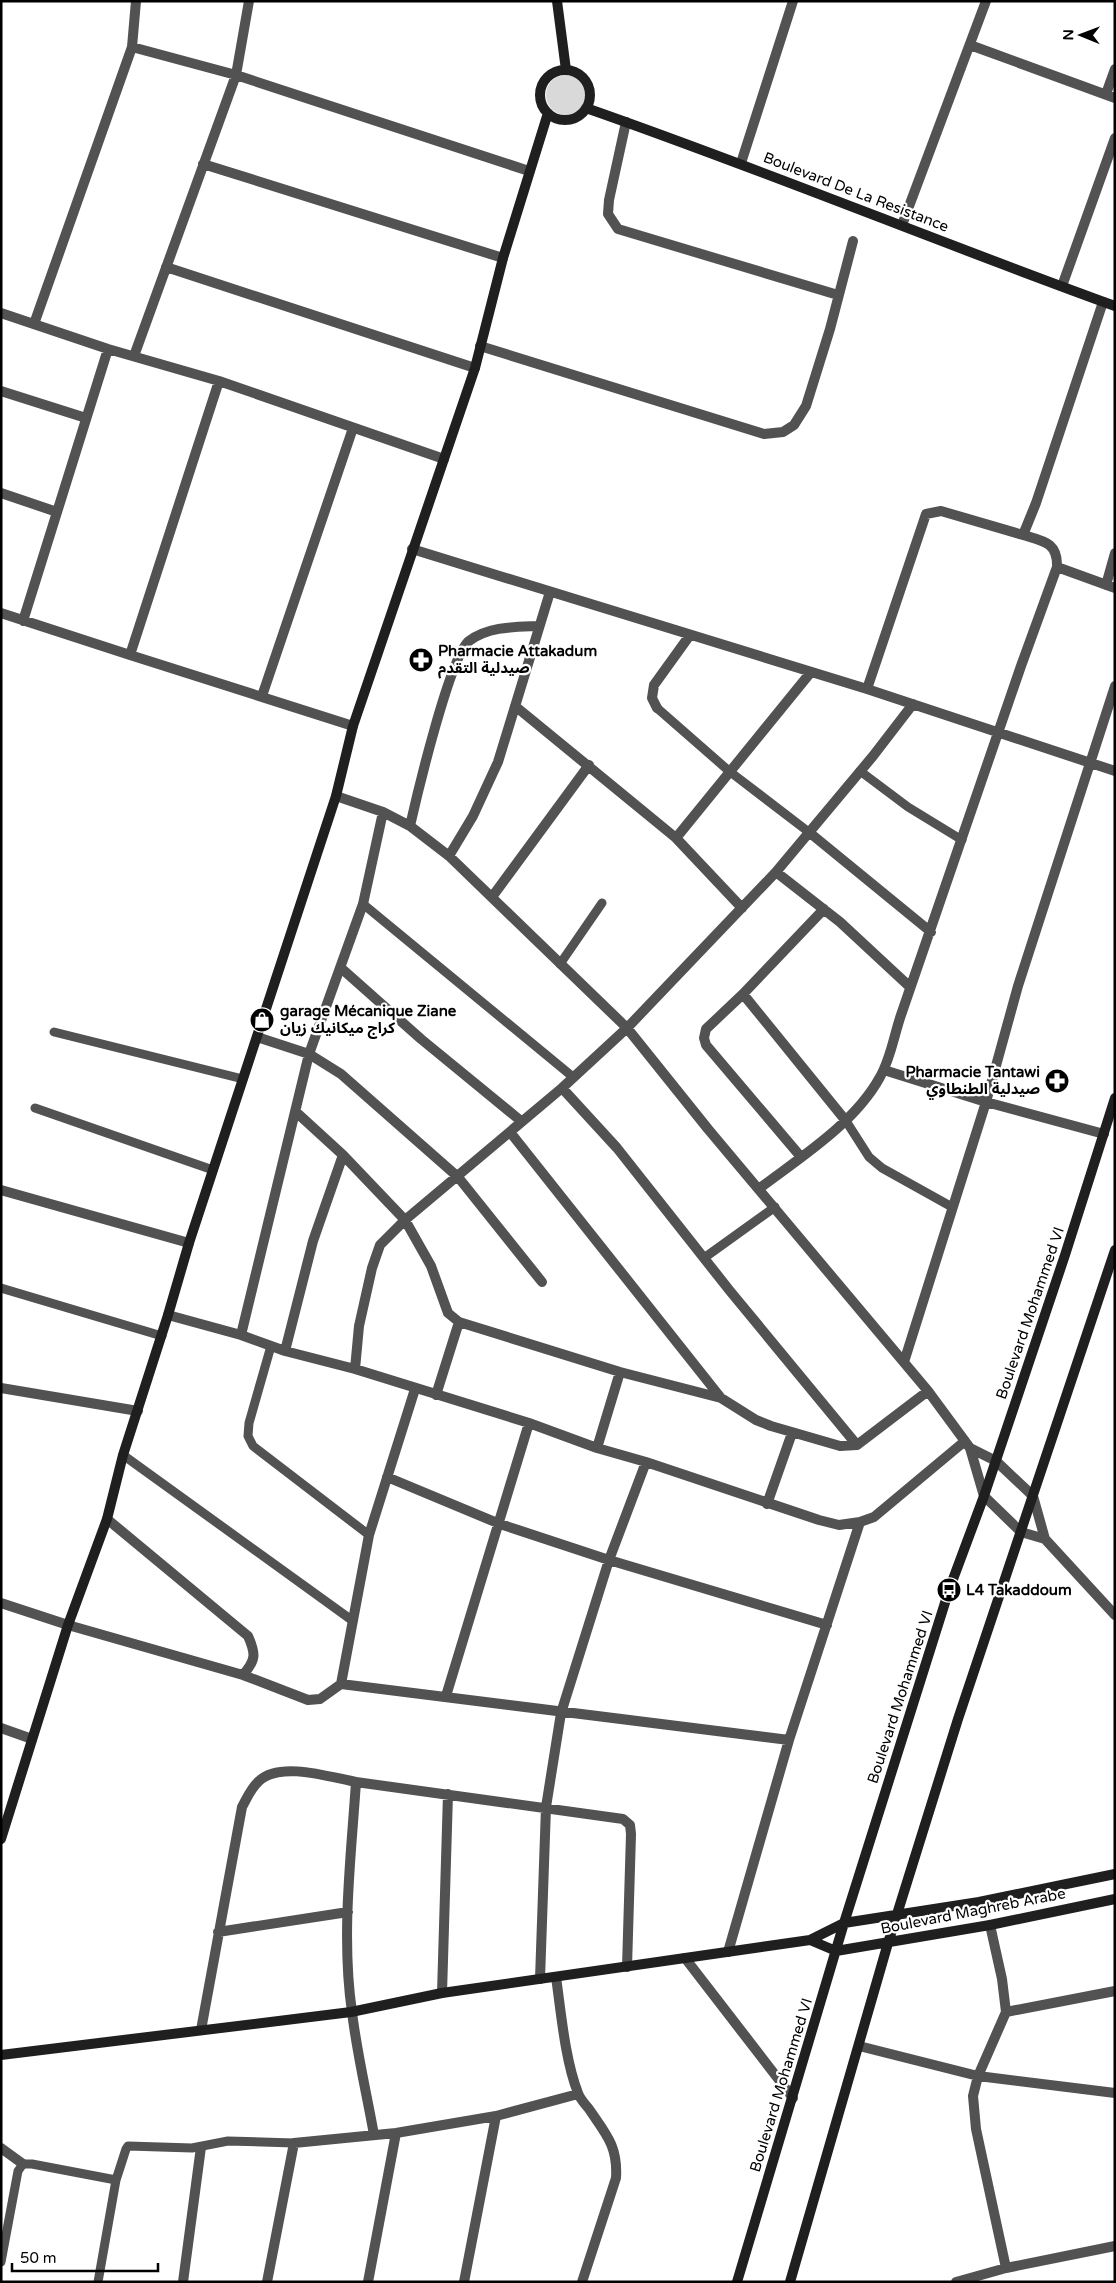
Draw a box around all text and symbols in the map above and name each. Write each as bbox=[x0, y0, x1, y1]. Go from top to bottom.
north arrow bbox=[1056, 10, 1106, 60]
text: N bbox=[1060, 29, 1077, 41]
street label: Boulevard De La Resistance bbox=[761, 148, 951, 236]
place label: Pharmacie Attakadum صيدلية التقدم bbox=[438, 642, 597, 679]
pharmacy icon: Pharmacie Attakadum صيدلية التقدم bbox=[408, 647, 434, 673]
place label: garage Mécanique Ziane كراج ميكانيك زيان bbox=[280, 1002, 457, 1039]
shop icon: garage Mécanique Ziane كراج ميكانيك زيان bbox=[249, 1007, 275, 1033]
place label: Pharmacie Tantawi صيدلية الطنطاوي bbox=[905, 1063, 1040, 1100]
pharmacy icon: Pharmacie Tantawi صيدلية الطنطاوي bbox=[1044, 1068, 1070, 1094]
street label: Boulevard Mohammed VI bbox=[992, 1225, 1068, 1401]
bus stop icon: L4 Takaddoum bbox=[936, 1577, 962, 1603]
place label: L4 Takaddoum bbox=[966, 1581, 1072, 1599]
street label: Boulevard Mohammed VI bbox=[863, 1608, 937, 1786]
street label: Boulevard Maghreb Arabe bbox=[879, 1884, 1067, 1938]
street label: Boulevard Mohammed VI bbox=[746, 1996, 816, 2174]
scale bar bbox=[12, 2240, 159, 2272]
text: 50 m bbox=[20, 2249, 57, 2267]

